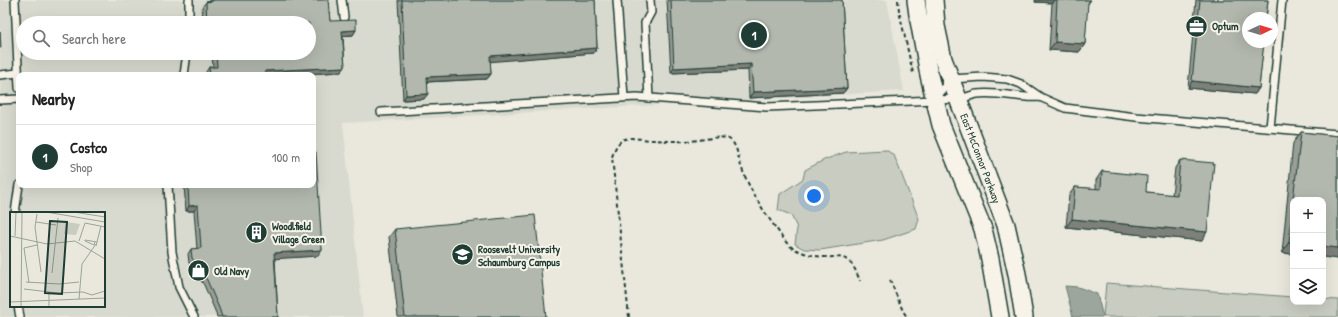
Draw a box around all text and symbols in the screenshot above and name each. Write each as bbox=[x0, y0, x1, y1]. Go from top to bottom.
north arrow bbox=[1242, 12, 1278, 48]
office icon: Optum bbox=[1183, 13, 1209, 39]
search box bbox=[16, 16, 316, 60]
place label: Optum bbox=[1212, 19, 1239, 34]
pin: 1 bbox=[741, 20, 767, 50]
icon: search bbox=[30, 27, 52, 49]
text: Search here bbox=[62, 28, 126, 49]
text: Nearby bbox=[32, 87, 75, 110]
street label: East McConnor Parkway bbox=[957, 112, 1004, 205]
text: Costco bbox=[70, 137, 107, 158]
text: 1 bbox=[43, 148, 47, 166]
text: 100 m bbox=[272, 148, 300, 166]
text: Shop bbox=[70, 158, 92, 176]
your location bbox=[804, 186, 824, 206]
map controls bbox=[1290, 197, 1326, 305]
button: + bbox=[1290, 197, 1326, 233]
inset map bbox=[10, 212, 105, 307]
building icon: Woodlfield Village Green bbox=[243, 219, 269, 245]
place label: Woodlfield Village Green bbox=[272, 219, 325, 247]
button: − bbox=[1290, 233, 1326, 269]
school or university icon: Roosevelt University Schaumburg Campus bbox=[449, 242, 475, 268]
place label: Roosevelt University Schaumburg Campus bbox=[478, 242, 561, 270]
shop icon: Old Navy bbox=[185, 258, 211, 284]
place label: Old Navy bbox=[214, 264, 249, 279]
button: layers bbox=[1290, 269, 1326, 305]

